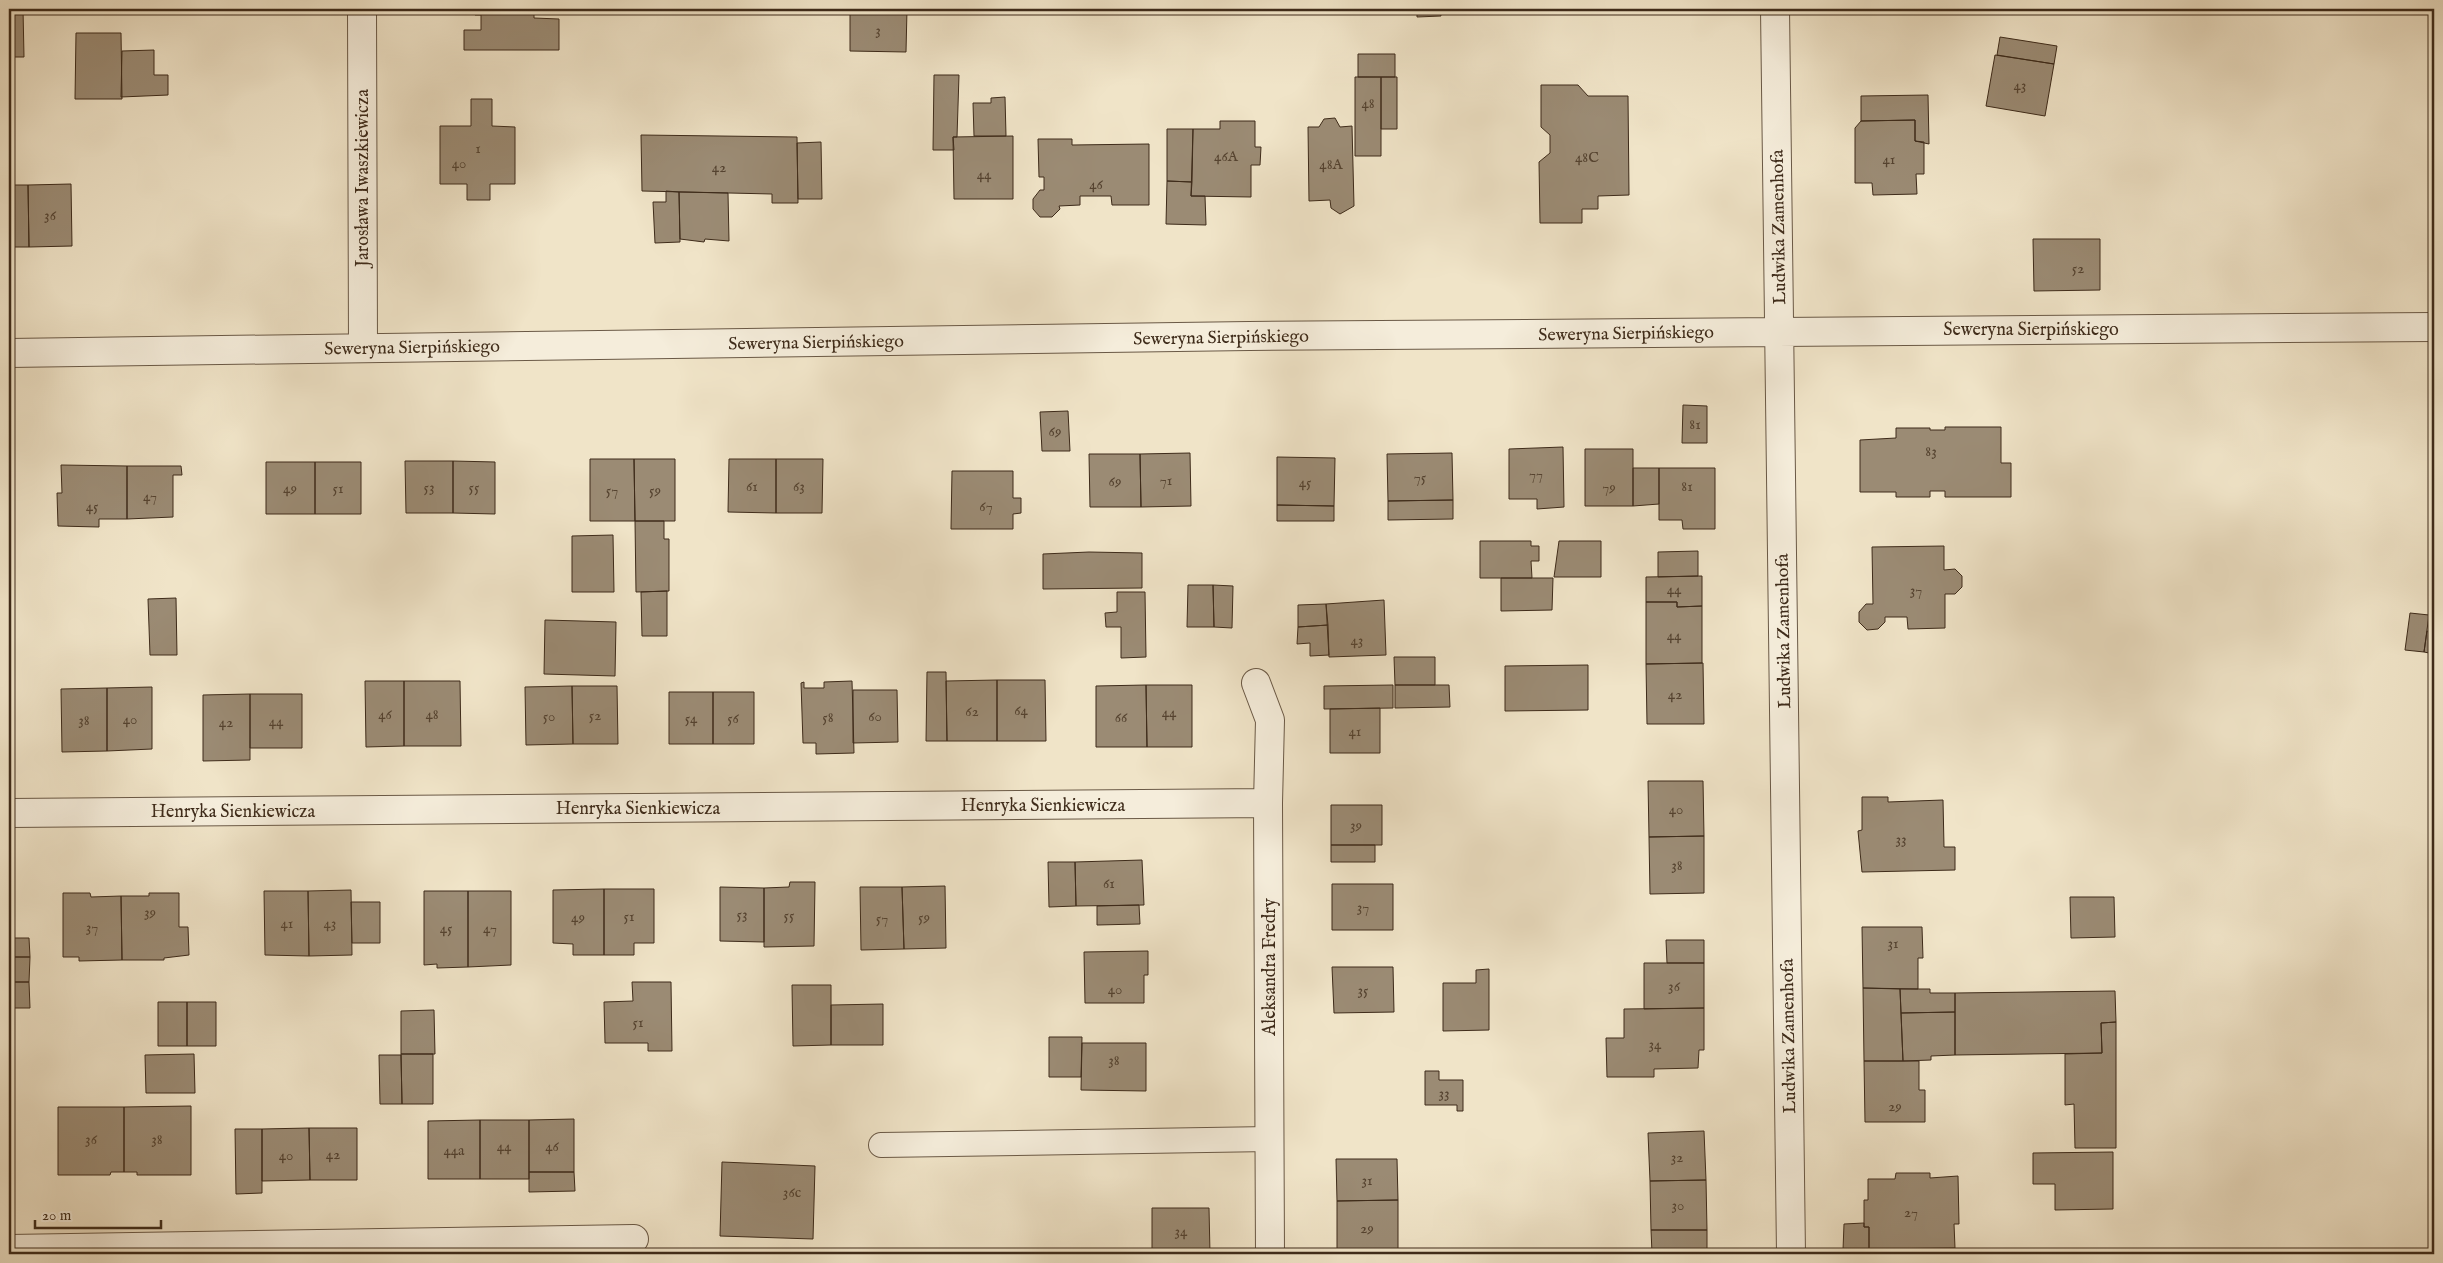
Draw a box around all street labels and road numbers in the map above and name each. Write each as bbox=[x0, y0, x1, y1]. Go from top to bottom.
street label: Jarosława Iwaszkiewicza bbox=[352, 89, 375, 269]
street label: Ludwika Zamenhofa bbox=[1767, 149, 1792, 305]
street label: Seweryna Sierpińskiego bbox=[1943, 319, 2119, 342]
street label: Seweryna Sierpińskiego bbox=[1538, 321, 1714, 348]
street label: Seweryna Sierpińskiego bbox=[1133, 325, 1309, 352]
street label: Seweryna Sierpińskiego bbox=[728, 330, 904, 357]
street label: Seweryna Sierpińskiego bbox=[324, 335, 500, 362]
street label: Ludwika Zamenhofa bbox=[1772, 553, 1797, 709]
street label: Henryka Sienkiewicza bbox=[961, 795, 1125, 818]
street label: Henryka Sienkiewicza bbox=[556, 798, 720, 821]
street label: Henryka Sienkiewicza bbox=[151, 801, 315, 824]
street label: Aleksandra Fredry bbox=[1259, 898, 1282, 1037]
street label: Ludwika Zamenhofa bbox=[1777, 958, 1802, 1114]

